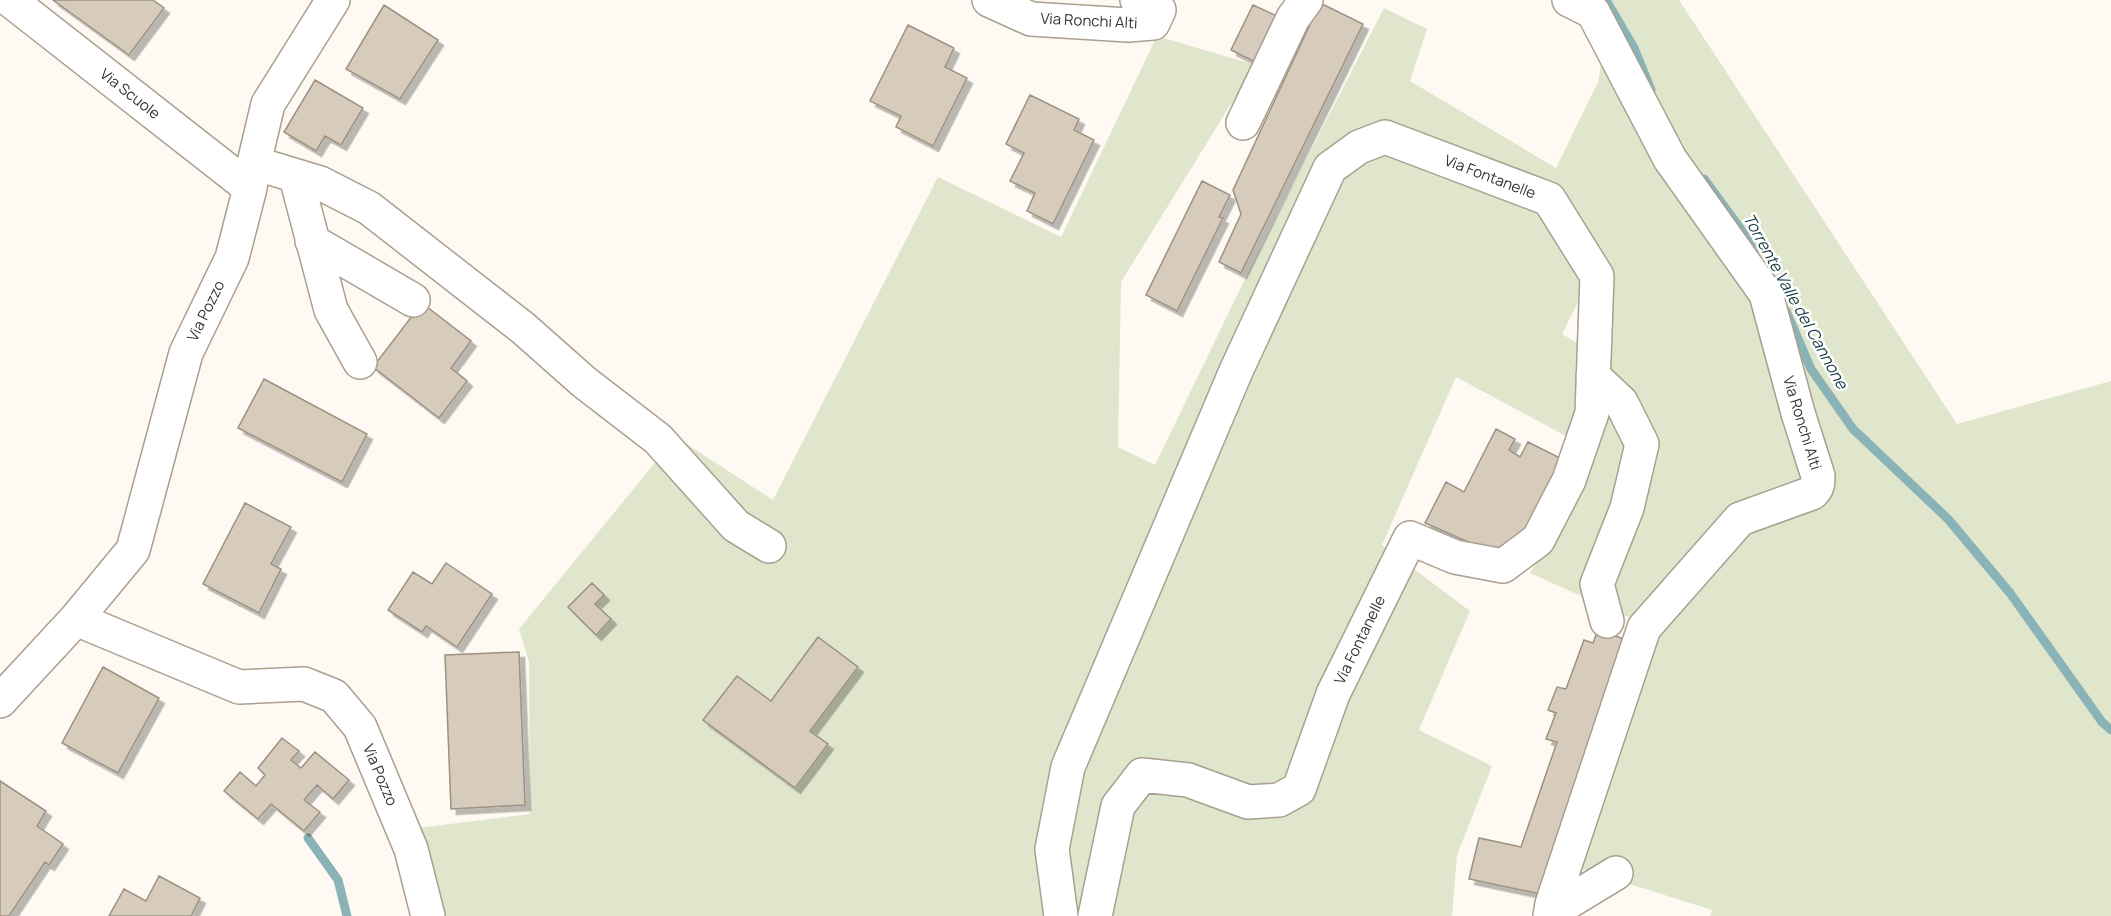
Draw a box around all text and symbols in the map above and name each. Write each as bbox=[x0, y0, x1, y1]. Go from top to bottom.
street label: Via Ronchi Alti bbox=[1040, 7, 1138, 34]
street label: Via Scuole bbox=[96, 63, 165, 124]
street label: Via Fontanelle bbox=[1441, 149, 1539, 204]
water label: Torrente Valle del Cannone bbox=[1738, 209, 1854, 394]
street label: Via Pozzo bbox=[182, 277, 229, 345]
street label: Via Ronchi Alti bbox=[1778, 373, 1827, 472]
street label: Via Fontanelle bbox=[1329, 592, 1390, 688]
street label: Via Pozzo bbox=[358, 741, 403, 809]

